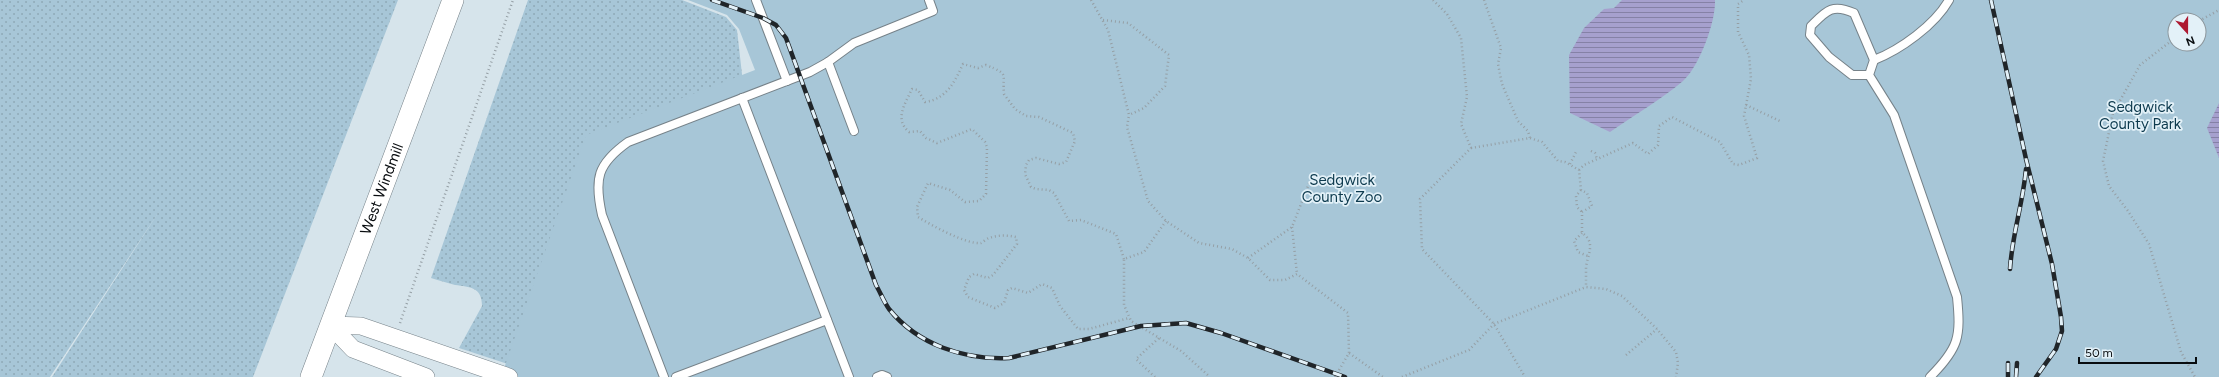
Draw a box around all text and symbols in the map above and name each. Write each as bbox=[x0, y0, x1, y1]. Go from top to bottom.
north arrow bbox=[2167, 12, 2207, 52]
text: N bbox=[2184, 33, 2197, 48]
park label: Sedgwick County Park bbox=[2099, 98, 2182, 133]
street label: West Windmill bbox=[356, 141, 407, 237]
park label: Sedgwick County Zoo bbox=[1302, 171, 1383, 206]
scale bar bbox=[2079, 339, 2196, 365]
text: 50 m bbox=[2085, 346, 2113, 360]

